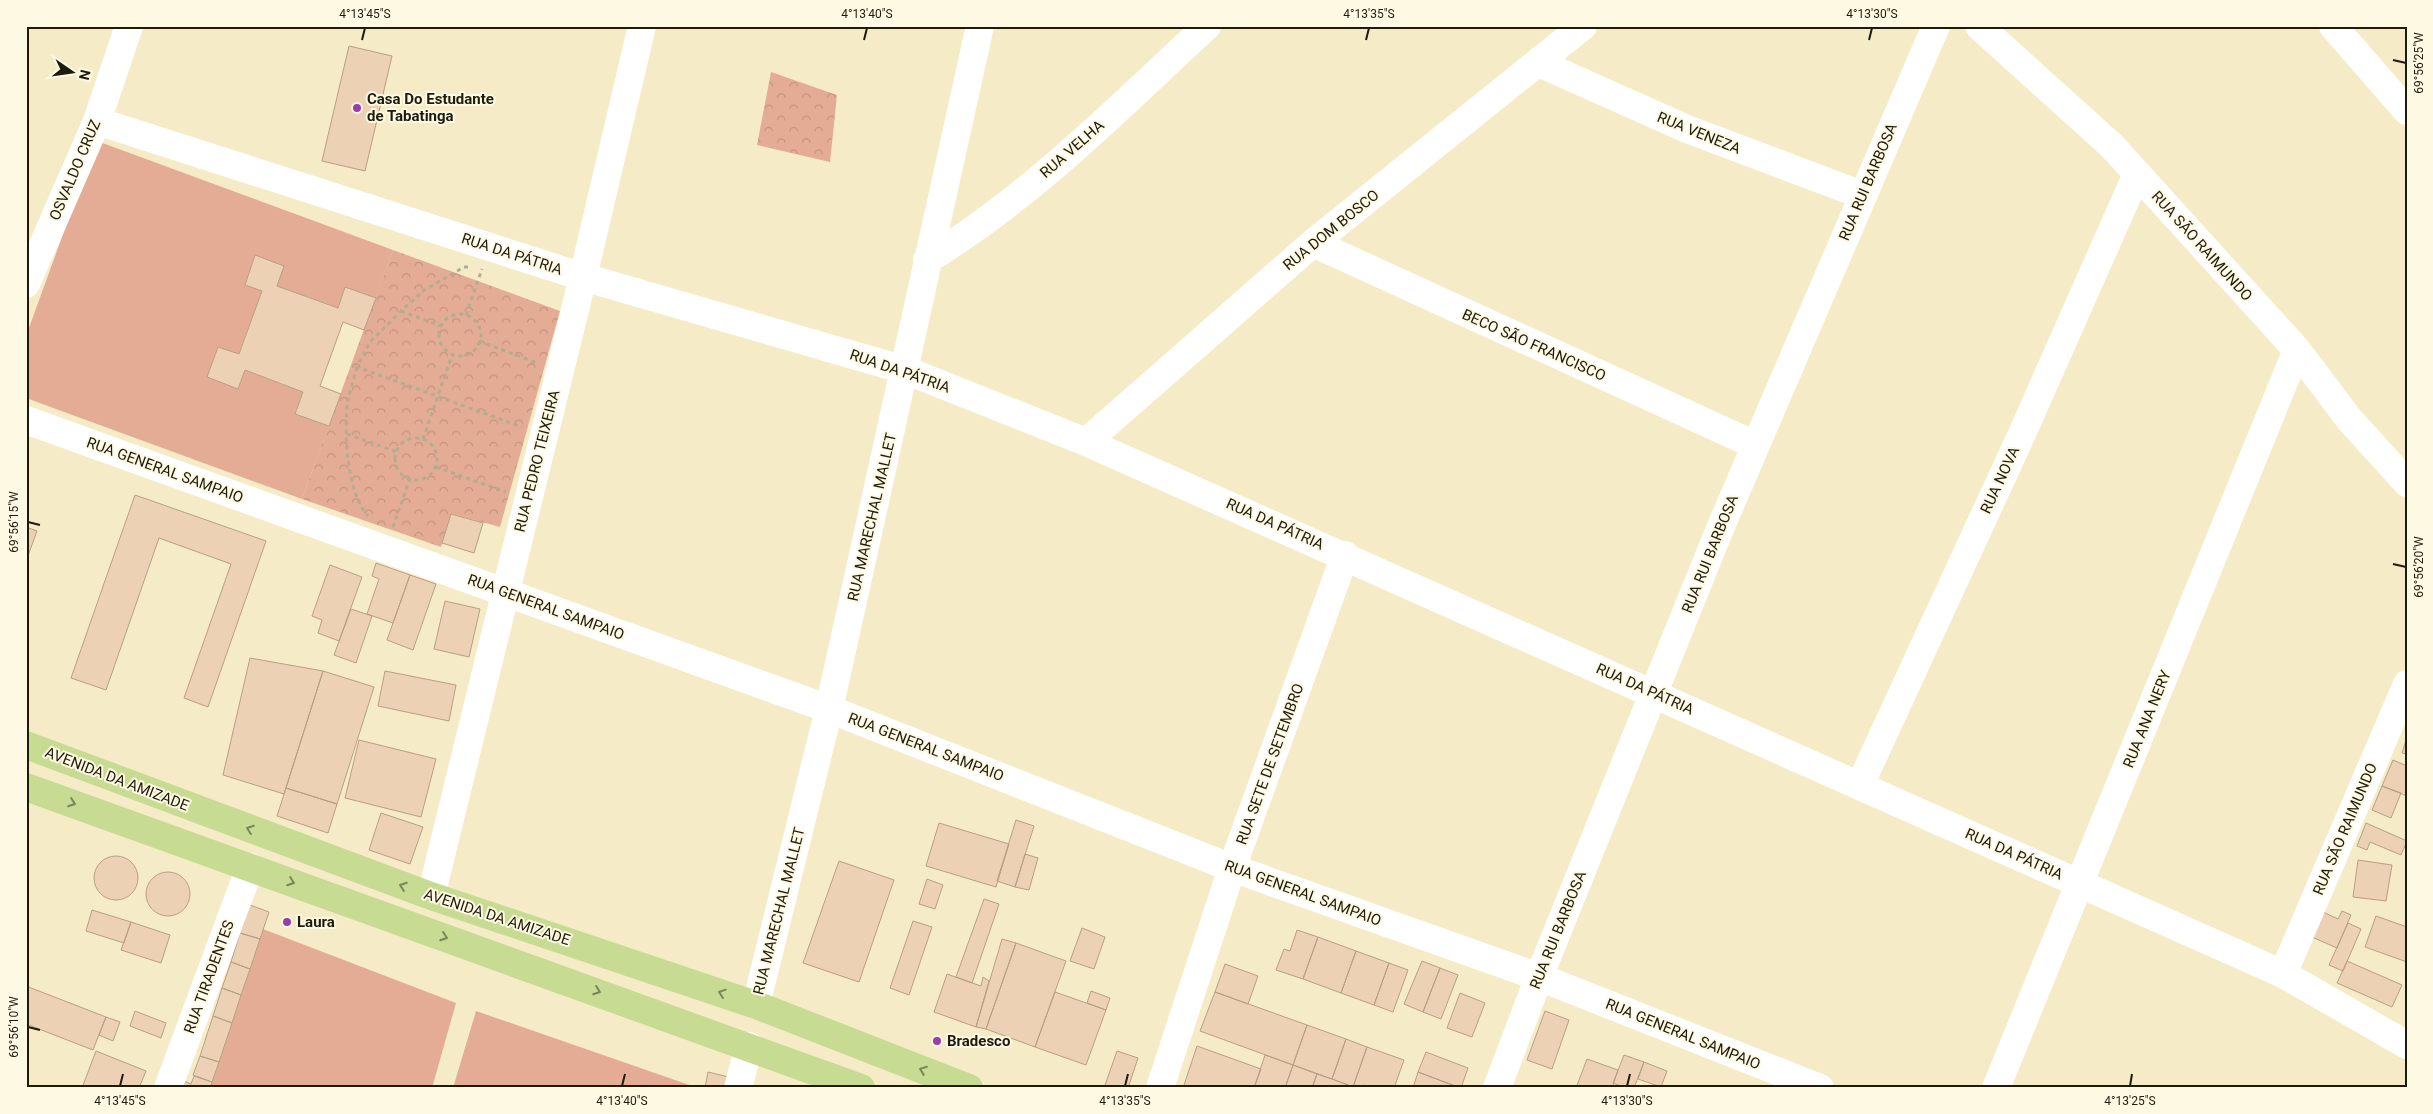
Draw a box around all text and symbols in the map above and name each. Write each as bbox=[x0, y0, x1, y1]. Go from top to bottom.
text: 4°13'45"S bbox=[339, 7, 391, 21]
text: 4°13'40"S bbox=[841, 7, 893, 21]
text: 4°13'35"S bbox=[1343, 7, 1395, 21]
text: 4°13'30"S bbox=[1846, 7, 1898, 21]
text: 69°56'25"W bbox=[2412, 32, 2426, 94]
north arrow bbox=[48, 48, 98, 98]
text: N bbox=[76, 68, 94, 82]
place label: Casa Do Estudante de Tabatinga bbox=[367, 90, 494, 125]
marker: Casa Do Estudante de Tabatinga bbox=[351, 102, 363, 114]
street label: RUA VENEZA bbox=[1655, 108, 1744, 158]
street label: RUA VELHA bbox=[1036, 116, 1108, 182]
street label: OSVALDO CRUZ bbox=[46, 117, 104, 223]
street label: RUA RUI BARBOSA bbox=[1835, 120, 1901, 243]
street label: RUA DOM BOSCO bbox=[1280, 186, 1382, 274]
street label: RUA SÃO RAIMUNDO bbox=[2148, 187, 2256, 305]
street label: RUA DA PÁTRIA bbox=[459, 229, 565, 279]
street label: BECO SÃO FRANCISCO bbox=[1459, 305, 1609, 385]
street label: RUA DA PÁTRIA bbox=[847, 345, 953, 397]
street label: RUA PEDRO TEIXEIRA bbox=[511, 388, 563, 534]
street label: RUA MARECHAL MALLET bbox=[844, 431, 900, 603]
street label: RUA GENERAL SAMPAIO bbox=[84, 433, 246, 507]
street label: RUA NOVA bbox=[1977, 443, 2023, 516]
text: 69°56'15"W bbox=[7, 491, 21, 553]
street label: RUA RUI BARBOSA bbox=[1678, 492, 1742, 616]
street label: RUA DA PÁTRIA bbox=[1223, 494, 1327, 554]
text: 69°56'20"W bbox=[2412, 536, 2426, 598]
street label: RUA GENERAL SAMPAIO bbox=[465, 570, 627, 644]
street label: RUA DA PÁTRIA bbox=[1593, 659, 1697, 719]
street label: RUA ANA NERY bbox=[2119, 668, 2175, 770]
street label: RUA SETE DE SETEMBRO bbox=[1232, 681, 1308, 847]
street label: RUA GENERAL SAMPAIO bbox=[845, 709, 1007, 785]
street label: AVENIDA DA AMIZADE bbox=[43, 743, 192, 815]
street label: RUA SÃO RAIMUNDO bbox=[2309, 760, 2381, 898]
one-way arrow bbox=[67, 797, 76, 807]
street label: RUA DA PÁTRIA bbox=[1962, 824, 2066, 884]
one-way arrow bbox=[247, 825, 255, 835]
street label: RUA MARECHAL MALLET bbox=[749, 825, 809, 997]
street label: RUA GENERAL SAMPAIO bbox=[1222, 856, 1384, 930]
street label: RUA RUI BARBOSA bbox=[1526, 868, 1590, 992]
one-way arrow bbox=[286, 876, 295, 886]
one-way arrow bbox=[399, 881, 408, 892]
street label: AVENIDA DA AMIZADE bbox=[422, 885, 573, 949]
place label: Laura bbox=[297, 913, 335, 931]
marker: Laura bbox=[281, 916, 293, 928]
street label: RUA TIRADENTES bbox=[180, 918, 238, 1036]
one-way arrow bbox=[439, 931, 448, 941]
one-way arrow bbox=[592, 985, 601, 995]
one-way arrow bbox=[719, 989, 727, 999]
street label: RUA GENERAL SAMPAIO bbox=[1603, 995, 1763, 1073]
text: 69°56'10"W bbox=[7, 996, 21, 1058]
place label: Bradesco bbox=[947, 1032, 1010, 1050]
marker: Bradesco bbox=[931, 1035, 943, 1047]
one-way arrow bbox=[920, 1066, 928, 1076]
text: 4°13'45"S bbox=[94, 1094, 146, 1108]
text: 4°13'40"S bbox=[596, 1094, 648, 1108]
text: 4°13'35"S bbox=[1099, 1094, 1151, 1108]
text: 4°13'30"S bbox=[1601, 1094, 1653, 1108]
text: 4°13'25"S bbox=[2104, 1094, 2156, 1108]

